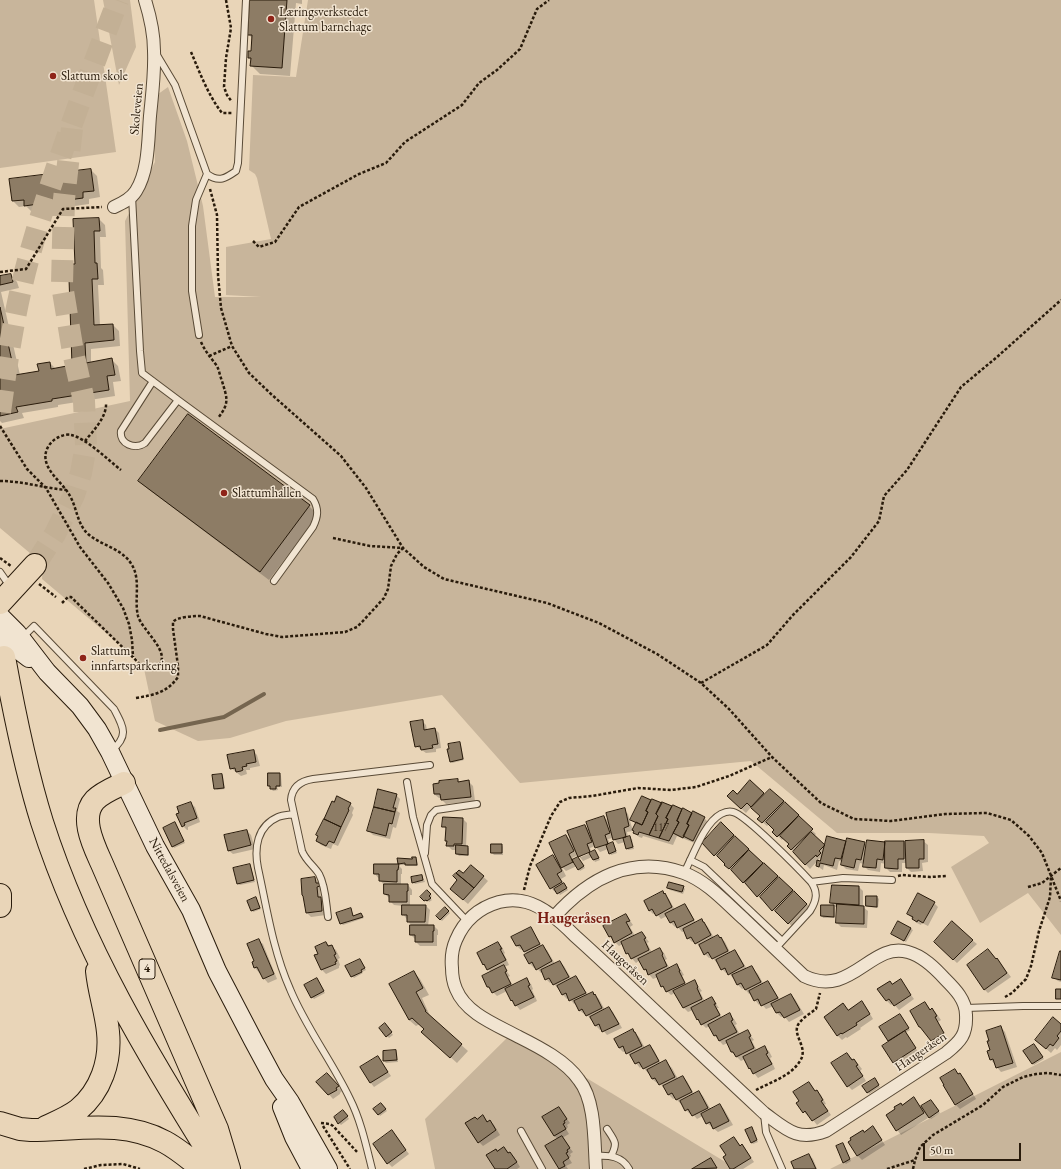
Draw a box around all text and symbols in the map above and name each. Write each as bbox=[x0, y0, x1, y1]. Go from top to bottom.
place label: Læringsverkstedet Slattum barnehage bbox=[279, 4, 372, 35]
marker: Læringsverkstedet Slattum barnehage bbox=[266, 14, 276, 24]
place label: Slattum skole bbox=[61, 68, 128, 84]
marker: Slattum skole bbox=[48, 71, 58, 81]
street label: Skoleveien bbox=[127, 82, 147, 136]
place label: Slattumhallen bbox=[232, 485, 302, 501]
marker: Slattumhallen bbox=[219, 488, 229, 498]
place label: Slattum innfartsparkering bbox=[91, 643, 177, 674]
marker: Slattum innfartsparkering bbox=[78, 653, 88, 663]
house number: 117 bbox=[653, 821, 669, 835]
street label: Nittedalsveien bbox=[145, 835, 193, 905]
district label: Haugeråsen bbox=[537, 910, 611, 928]
street label: Haugeråsen bbox=[598, 937, 652, 989]
road number: 4 bbox=[139, 959, 155, 979]
street label: Haugeråsen bbox=[892, 1029, 950, 1075]
scale bar bbox=[925, 1135, 1023, 1161]
text: 50 m bbox=[930, 1142, 953, 1158]

